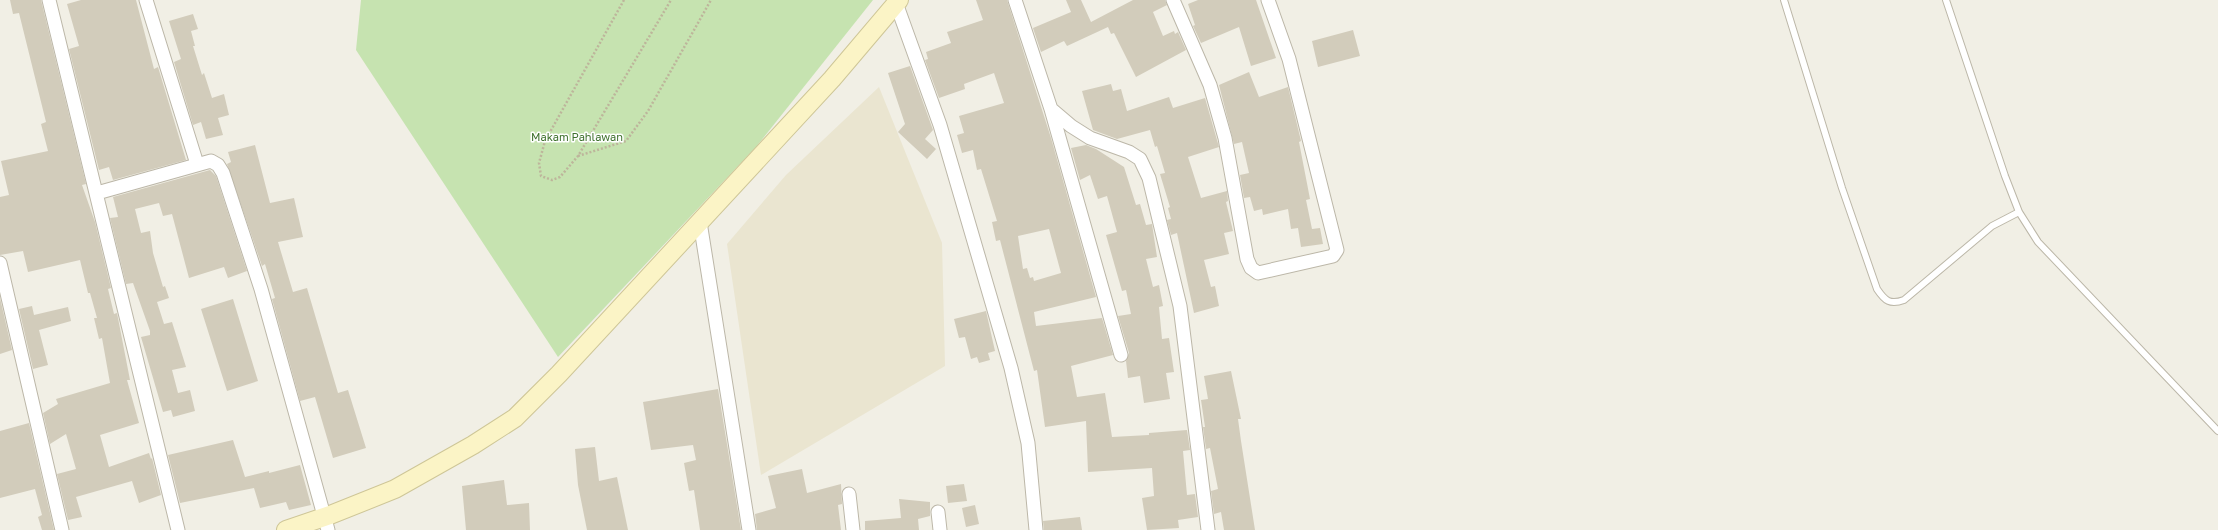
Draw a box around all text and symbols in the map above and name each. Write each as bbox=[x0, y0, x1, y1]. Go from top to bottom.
park label: Makam Pahlawan bbox=[531, 130, 623, 143]

